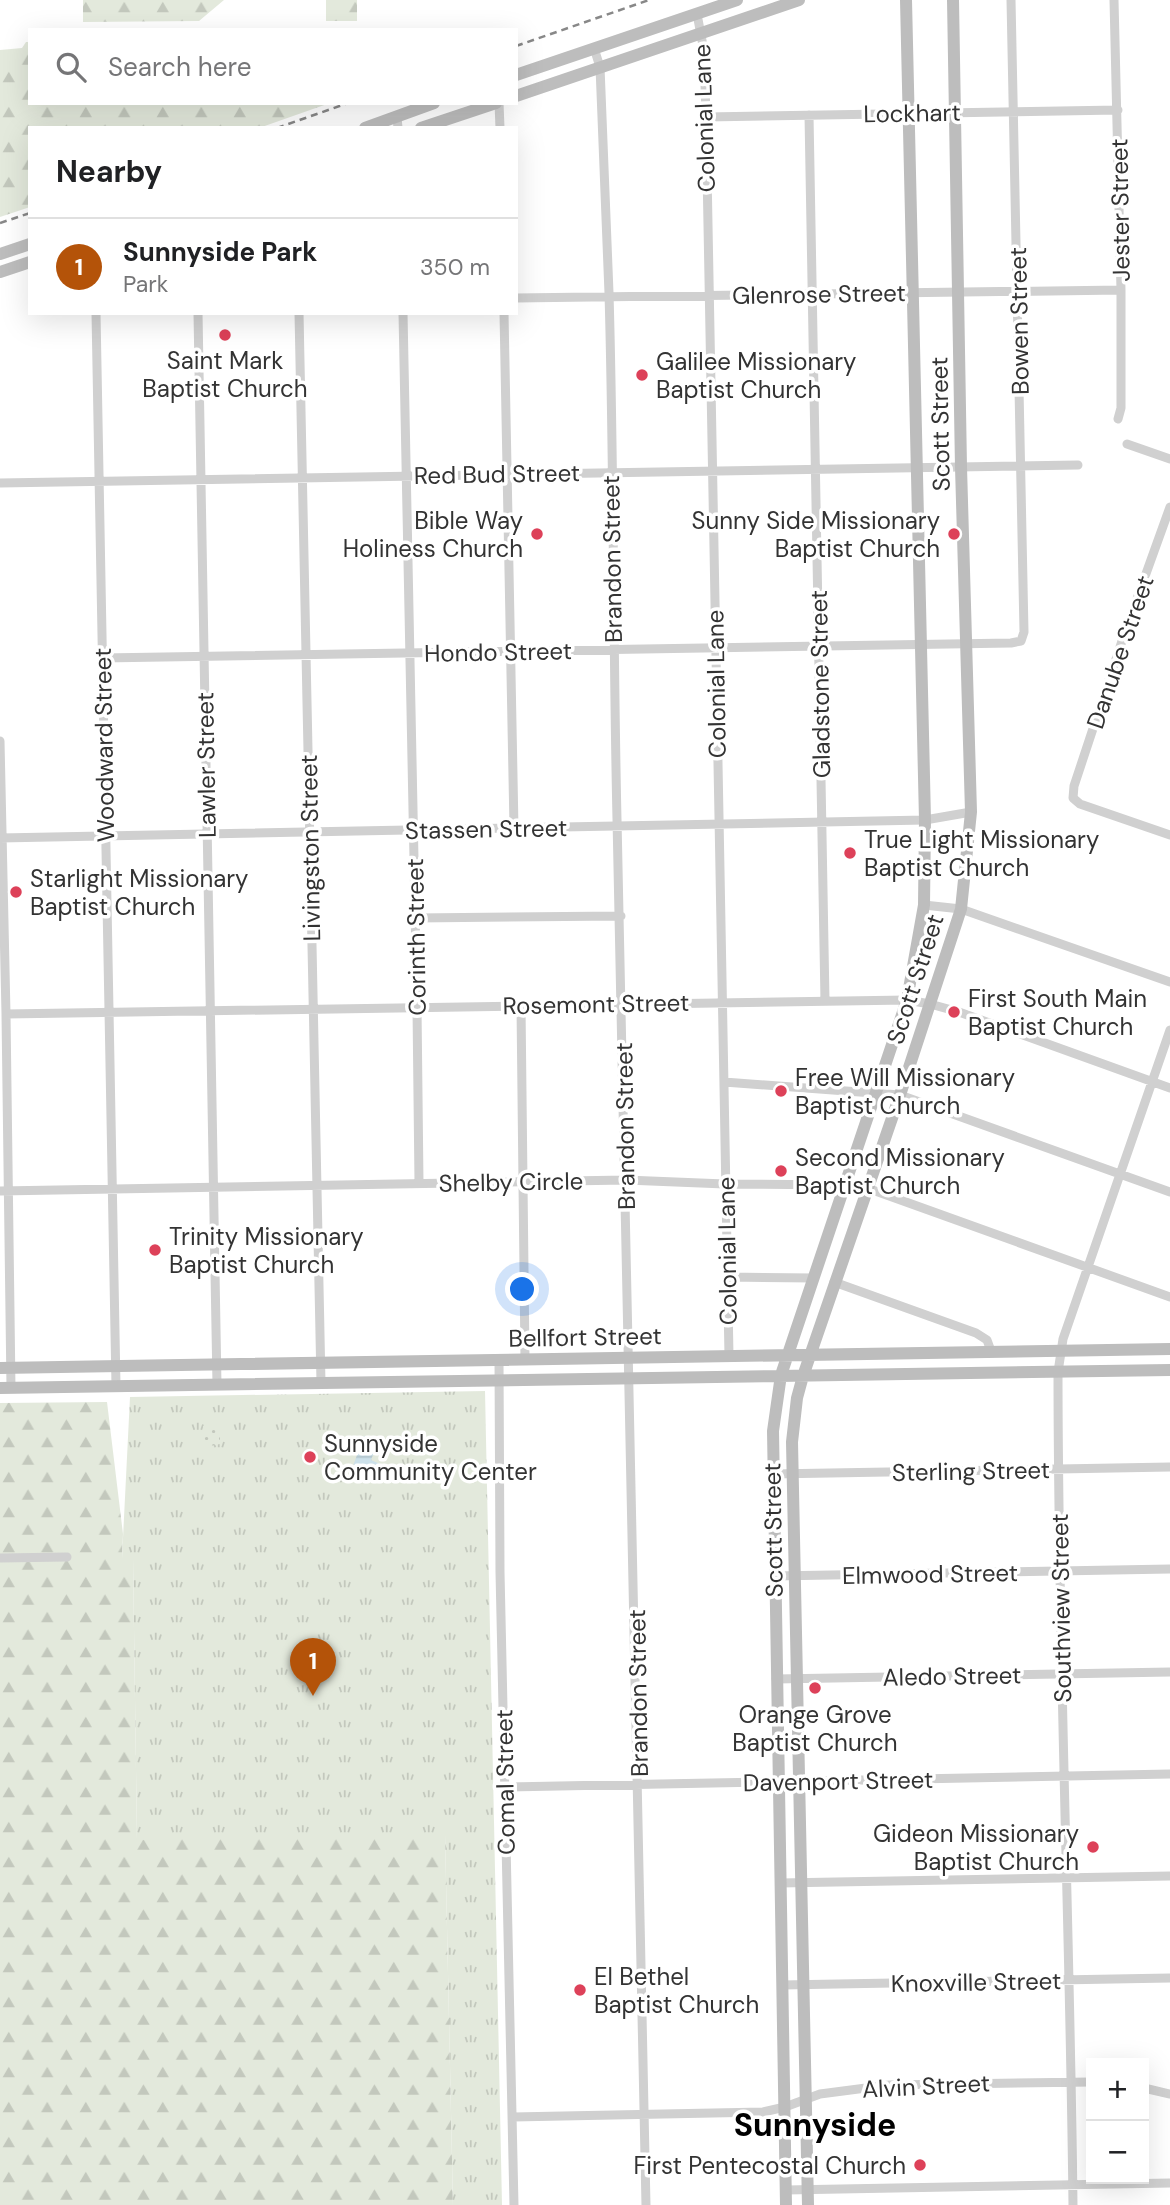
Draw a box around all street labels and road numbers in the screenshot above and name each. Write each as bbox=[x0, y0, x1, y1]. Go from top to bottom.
street label: Colonial Lane bbox=[686, 43, 722, 193]
street label: Lockhart bbox=[863, 97, 961, 129]
street label: Jester Street bbox=[1103, 138, 1137, 282]
street label: Bowen Street bbox=[1002, 247, 1036, 395]
street label: Glenrose Street bbox=[732, 277, 906, 311]
street label: Scott Street bbox=[923, 356, 957, 492]
street label: Red Bud Street bbox=[414, 457, 580, 491]
street label: Brandon Street bbox=[595, 475, 629, 643]
street label: Danube Street bbox=[1079, 571, 1161, 733]
street label: Gladstone Street bbox=[803, 590, 837, 778]
street label: Colonial Lane bbox=[699, 610, 733, 758]
street label: Hondo Street bbox=[424, 635, 572, 669]
street label: Woodward Street bbox=[87, 648, 121, 842]
street label: Lawler Street bbox=[189, 692, 223, 838]
street label: Livingston Street bbox=[293, 754, 327, 942]
street label: Stassen Street bbox=[405, 812, 567, 846]
street label: Corinth Street bbox=[399, 858, 433, 1016]
street label: Scott Street bbox=[879, 910, 951, 1048]
street label: Rosemont Street bbox=[502, 987, 690, 1021]
street label: Brandon Street bbox=[608, 1042, 642, 1210]
street label: Shelby Circle bbox=[438, 1165, 584, 1199]
street label: Colonial Lane bbox=[710, 1177, 744, 1325]
street label: Bellfort Street bbox=[508, 1320, 662, 1354]
street label: Sterling Street bbox=[892, 1454, 1050, 1488]
street label: Scott Street bbox=[756, 1462, 790, 1598]
street label: Southview Street bbox=[1044, 1513, 1078, 1703]
street label: Elmwood Street bbox=[842, 1557, 1018, 1591]
street label: Brandon Street bbox=[621, 1609, 655, 1777]
street label: Aledo Street bbox=[882, 1659, 1022, 1693]
street label: Comal Street bbox=[488, 1709, 522, 1855]
street label: Davenport Street bbox=[742, 1764, 934, 1798]
street label: Knoxville Street bbox=[890, 1965, 1062, 1999]
street label: Alvin Street bbox=[861, 2067, 991, 2105]

